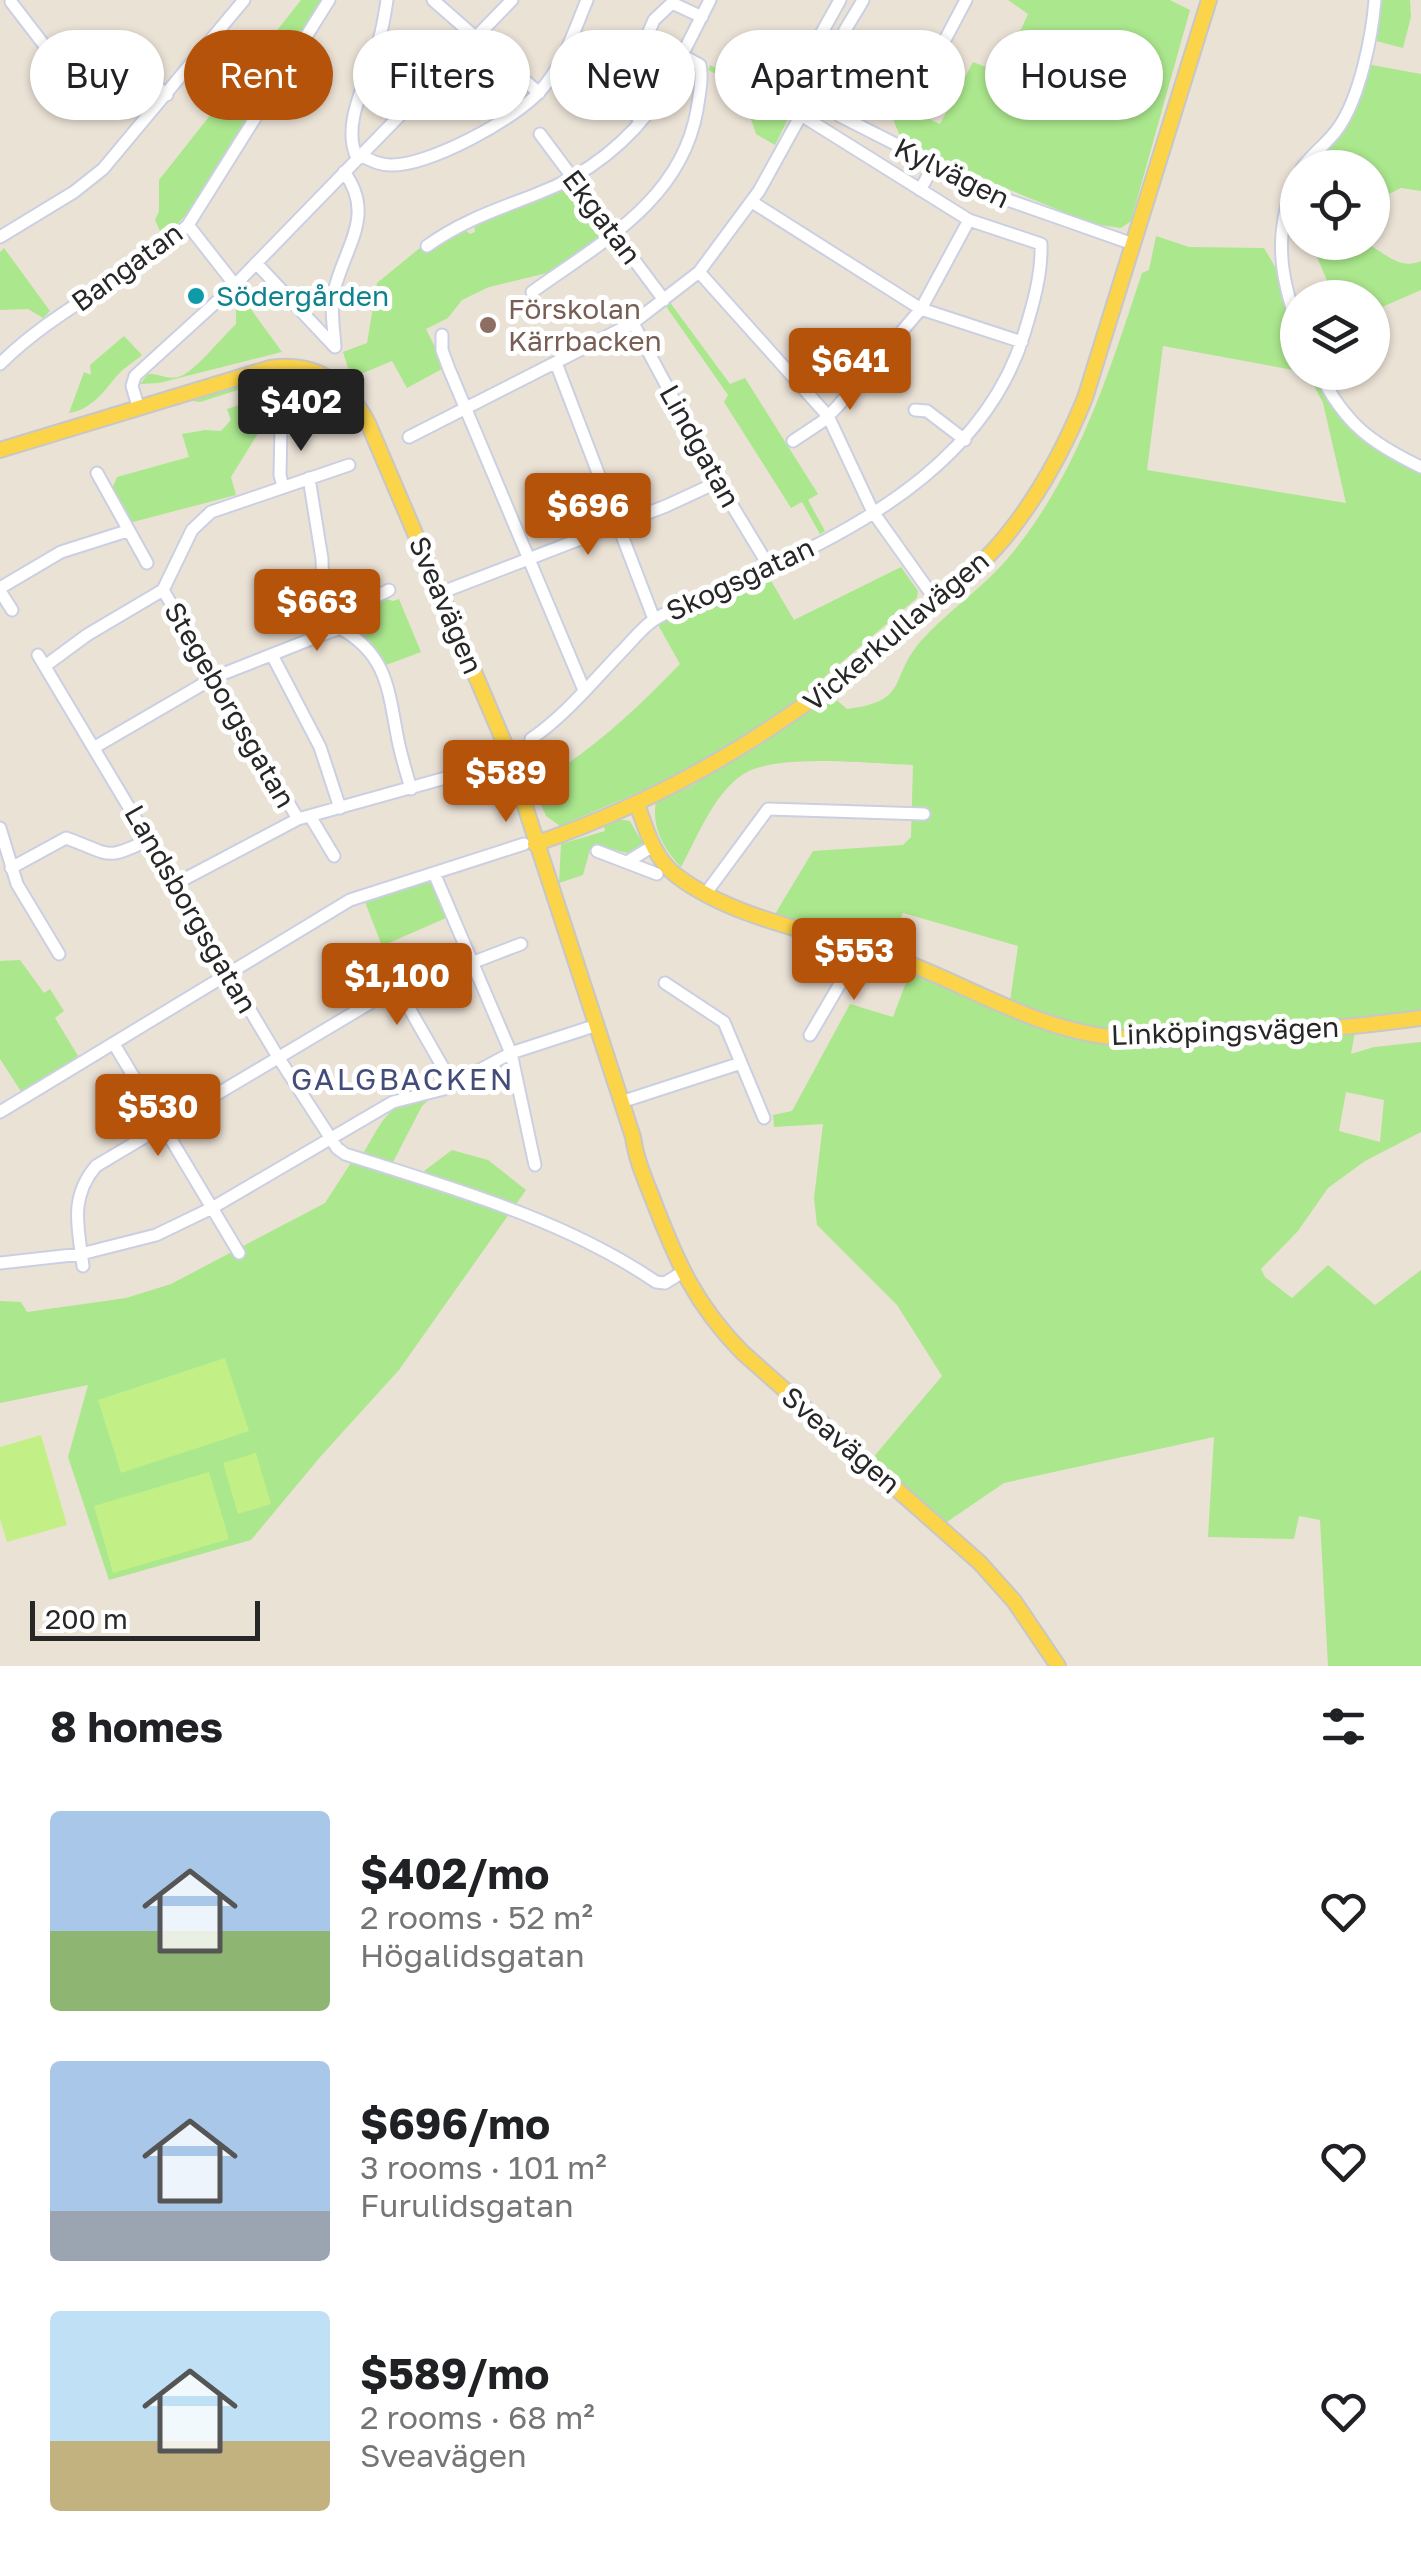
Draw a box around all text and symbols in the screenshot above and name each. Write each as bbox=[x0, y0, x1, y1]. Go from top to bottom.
chip: Buy bbox=[30, 30, 164, 120]
chip: Rent bbox=[184, 30, 333, 120]
chip: Filters bbox=[353, 30, 530, 120]
chip: New bbox=[550, 30, 695, 120]
chip: Apartment bbox=[715, 30, 965, 120]
chip: House bbox=[985, 30, 1163, 120]
street label: Kylvägen bbox=[889, 131, 1015, 215]
map controls bbox=[1280, 150, 1390, 390]
button: locate bbox=[1280, 150, 1390, 260]
street label: Ekgatan bbox=[556, 163, 648, 270]
street label: Bangatan bbox=[65, 215, 189, 318]
place label: Södergården bbox=[216, 279, 389, 312]
button: layers bbox=[1280, 280, 1390, 390]
marker: Södergården bbox=[185, 285, 207, 307]
place label: Förskolan Kärrbacken bbox=[508, 292, 662, 357]
marker: Förskolan Kärrbacken bbox=[477, 314, 499, 336]
pin: $641 bbox=[791, 328, 909, 413]
text: $641 bbox=[811, 341, 889, 379]
pin: $402 bbox=[242, 369, 360, 454]
street label: Lindgatan bbox=[653, 379, 748, 513]
text: $402 bbox=[260, 382, 342, 420]
pin: $696 bbox=[529, 473, 647, 558]
text: $696 bbox=[547, 486, 629, 524]
street label: Skogsgatan bbox=[661, 530, 819, 627]
street label: Sveavägen bbox=[403, 531, 490, 678]
street label: Vickerkullavägen bbox=[796, 544, 995, 718]
pin: $663 bbox=[258, 569, 376, 654]
text: $663 bbox=[276, 582, 358, 620]
street label: Stegeborgsgatan bbox=[158, 596, 303, 813]
pin: $589 bbox=[447, 740, 565, 825]
text: $589 bbox=[465, 753, 547, 791]
street label: Landsborgsgatan bbox=[118, 799, 264, 1019]
pin: $553 bbox=[795, 918, 913, 1003]
text: $553 bbox=[814, 931, 894, 969]
pin: $1,100 bbox=[316, 943, 478, 1028]
text: $1,100 bbox=[344, 956, 450, 994]
street label: Linköpingsvägen bbox=[1110, 1010, 1340, 1051]
district label: GALGBACKEN bbox=[291, 1061, 515, 1097]
pin: $530 bbox=[99, 1074, 217, 1159]
text: $530 bbox=[117, 1087, 199, 1125]
street label: Sveavägen bbox=[775, 1379, 907, 1500]
scale bar bbox=[30, 1596, 260, 1640]
text: 200 m bbox=[45, 1602, 128, 1635]
icon: filters bbox=[1316, 1699, 1371, 1754]
text: 8 homes bbox=[50, 1701, 223, 1751]
text: $402/mo bbox=[360, 1848, 549, 1898]
icon: home bbox=[130, 1851, 250, 1971]
icon: heart bbox=[1316, 1884, 1371, 1939]
text: 2 rooms · 52 m² bbox=[360, 1898, 593, 1936]
text: Högalidsgatan bbox=[360, 1936, 585, 1974]
text: $696/mo bbox=[360, 2098, 550, 2148]
icon: home bbox=[130, 2101, 250, 2221]
icon: heart bbox=[1316, 2134, 1371, 2189]
text: 3 rooms · 101 m² bbox=[360, 2148, 607, 2186]
text: Furulidsgatan bbox=[360, 2186, 574, 2224]
text: $589/mo bbox=[360, 2348, 549, 2398]
icon: home bbox=[130, 2351, 250, 2471]
icon: heart bbox=[1316, 2384, 1371, 2439]
text: 2 rooms · 68 m² bbox=[360, 2398, 595, 2436]
text: Sveavägen bbox=[360, 2436, 527, 2474]

